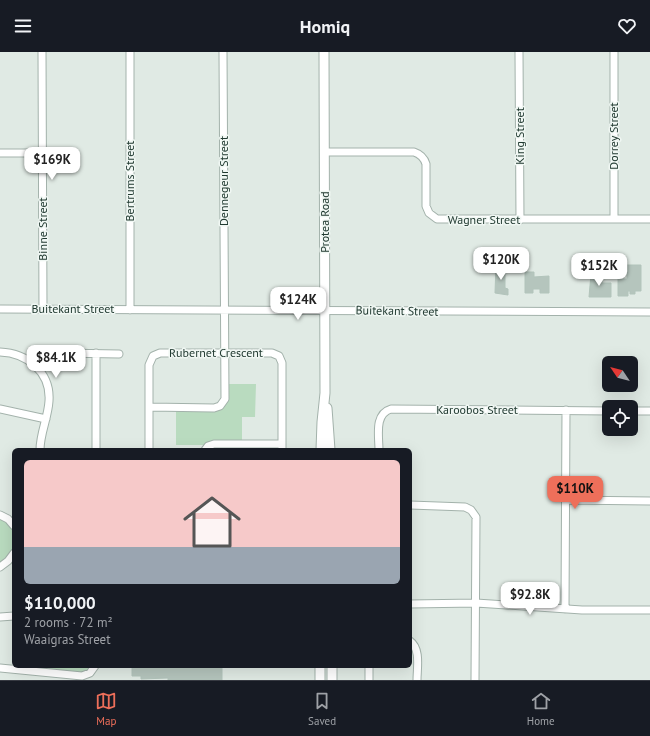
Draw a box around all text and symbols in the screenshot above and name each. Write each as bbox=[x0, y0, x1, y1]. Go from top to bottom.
icon: menu bbox=[12, 15, 34, 37]
text: Homiq bbox=[300, 15, 350, 38]
icon: heart bbox=[616, 15, 638, 37]
street label: Dorrey Street bbox=[606, 102, 621, 170]
street label: King Street bbox=[512, 107, 527, 165]
street label: Dennegeur Street bbox=[216, 136, 231, 226]
street label: Bertrums Street bbox=[122, 141, 137, 221]
pin: $169K bbox=[24, 147, 80, 181]
text: $169K bbox=[33, 151, 71, 168]
street label: Protea Road bbox=[317, 191, 332, 253]
street label: Binne Street bbox=[35, 197, 50, 261]
street label: Wagner Street bbox=[448, 212, 520, 227]
pin: $120K bbox=[473, 247, 529, 281]
text: $120K bbox=[482, 251, 520, 268]
pin: $152K bbox=[571, 253, 627, 287]
text: $152K bbox=[580, 257, 618, 274]
pin: $124K bbox=[270, 287, 326, 321]
text: $124K bbox=[279, 291, 317, 308]
street label: Buitekant Street bbox=[32, 301, 114, 316]
street label: Buitekant Street bbox=[355, 302, 439, 319]
pin: $84.1K bbox=[23, 345, 89, 379]
street label: Rubernet Crescent bbox=[169, 345, 263, 360]
text: $84.1K bbox=[36, 349, 76, 366]
north arrow bbox=[602, 356, 638, 392]
map controls bbox=[602, 356, 638, 436]
button: locate bbox=[602, 400, 638, 436]
street label: Karoobos Street bbox=[436, 402, 518, 417]
pin: $110K bbox=[547, 476, 603, 510]
text: $110K bbox=[556, 480, 594, 497]
icon: home bbox=[176, 486, 248, 558]
pin: $92.8K bbox=[497, 582, 563, 616]
text: $92.8K bbox=[510, 586, 550, 603]
text: $110,000 bbox=[24, 592, 96, 614]
text: 2 rooms · 72 m² bbox=[24, 614, 113, 631]
text: Waaigras Street bbox=[24, 631, 111, 648]
tab: Map bbox=[95, 690, 117, 728]
tab: Saved bbox=[308, 690, 336, 728]
tab: Home bbox=[527, 690, 555, 728]

